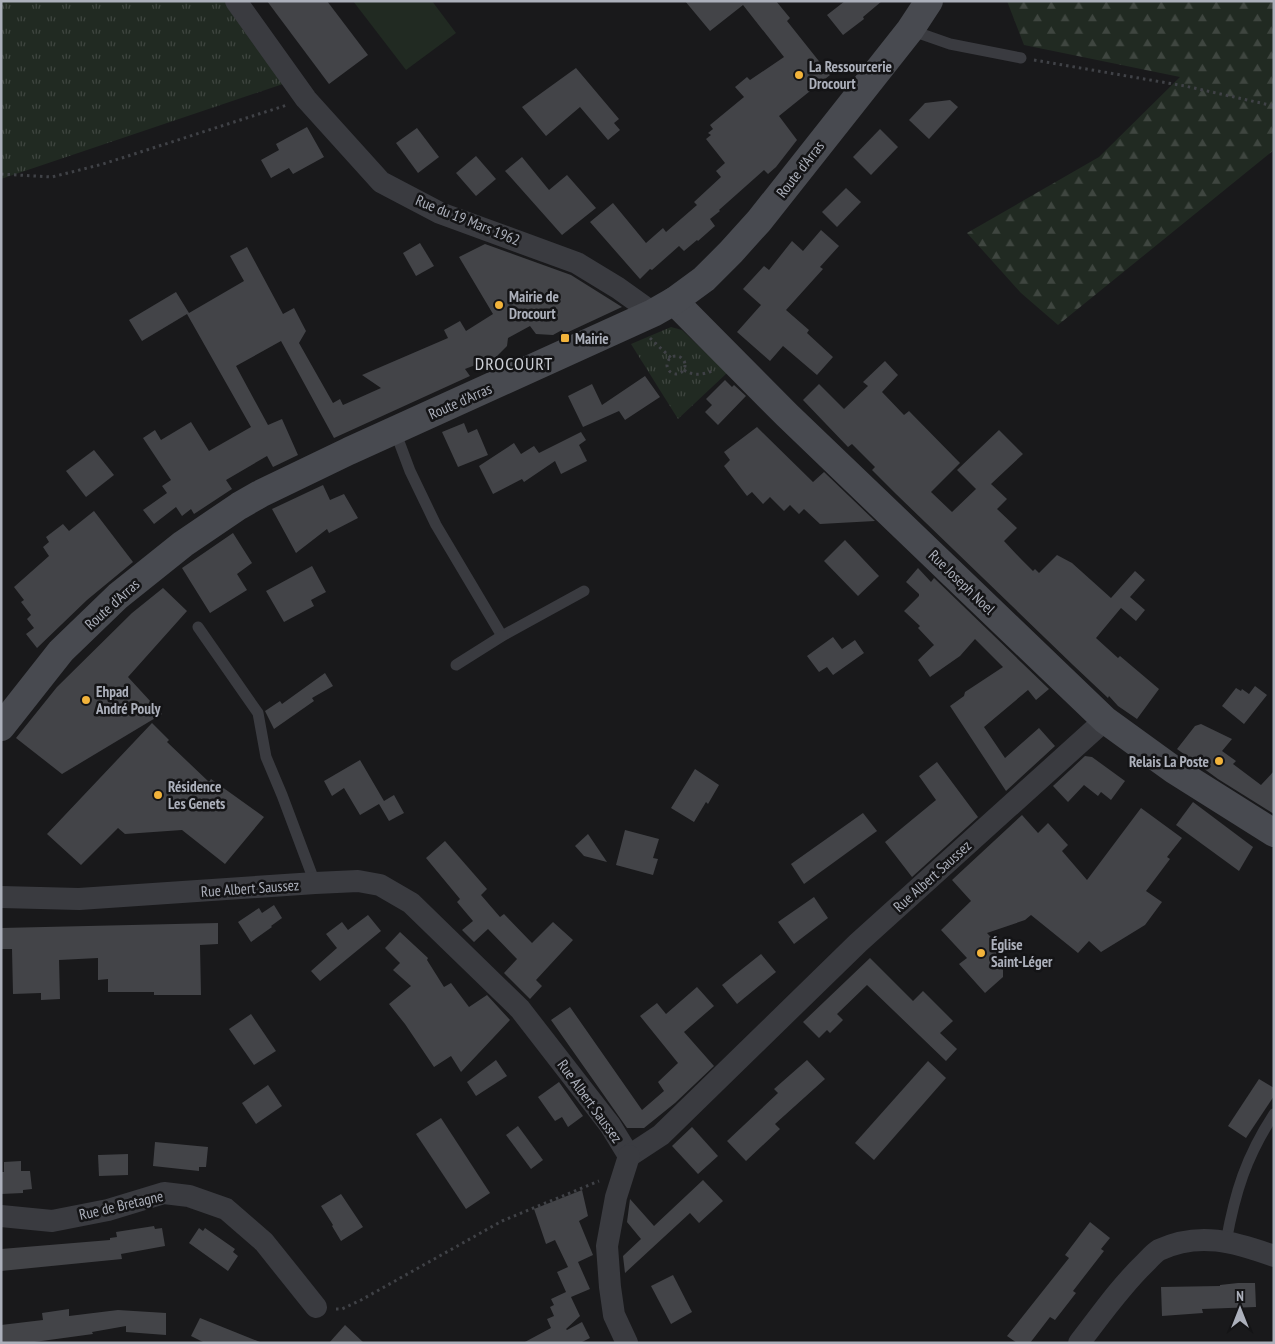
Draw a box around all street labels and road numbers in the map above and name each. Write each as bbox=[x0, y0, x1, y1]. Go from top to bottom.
street label: Route d'Arras bbox=[772, 137, 828, 201]
street label: Rue du 19 Mars 1962 bbox=[413, 190, 523, 250]
street label: Route d'Arras bbox=[425, 379, 495, 423]
street label: Rue Joseph Noel bbox=[925, 546, 1000, 619]
street label: Route d'Arras bbox=[81, 574, 143, 634]
street label: Rue Albert Saussez bbox=[889, 836, 975, 916]
street label: Rue Albert Saussez bbox=[200, 875, 300, 901]
street label: Rue Albert Saussez bbox=[553, 1056, 627, 1146]
street label: Rue de Bretagne bbox=[77, 1186, 165, 1224]

